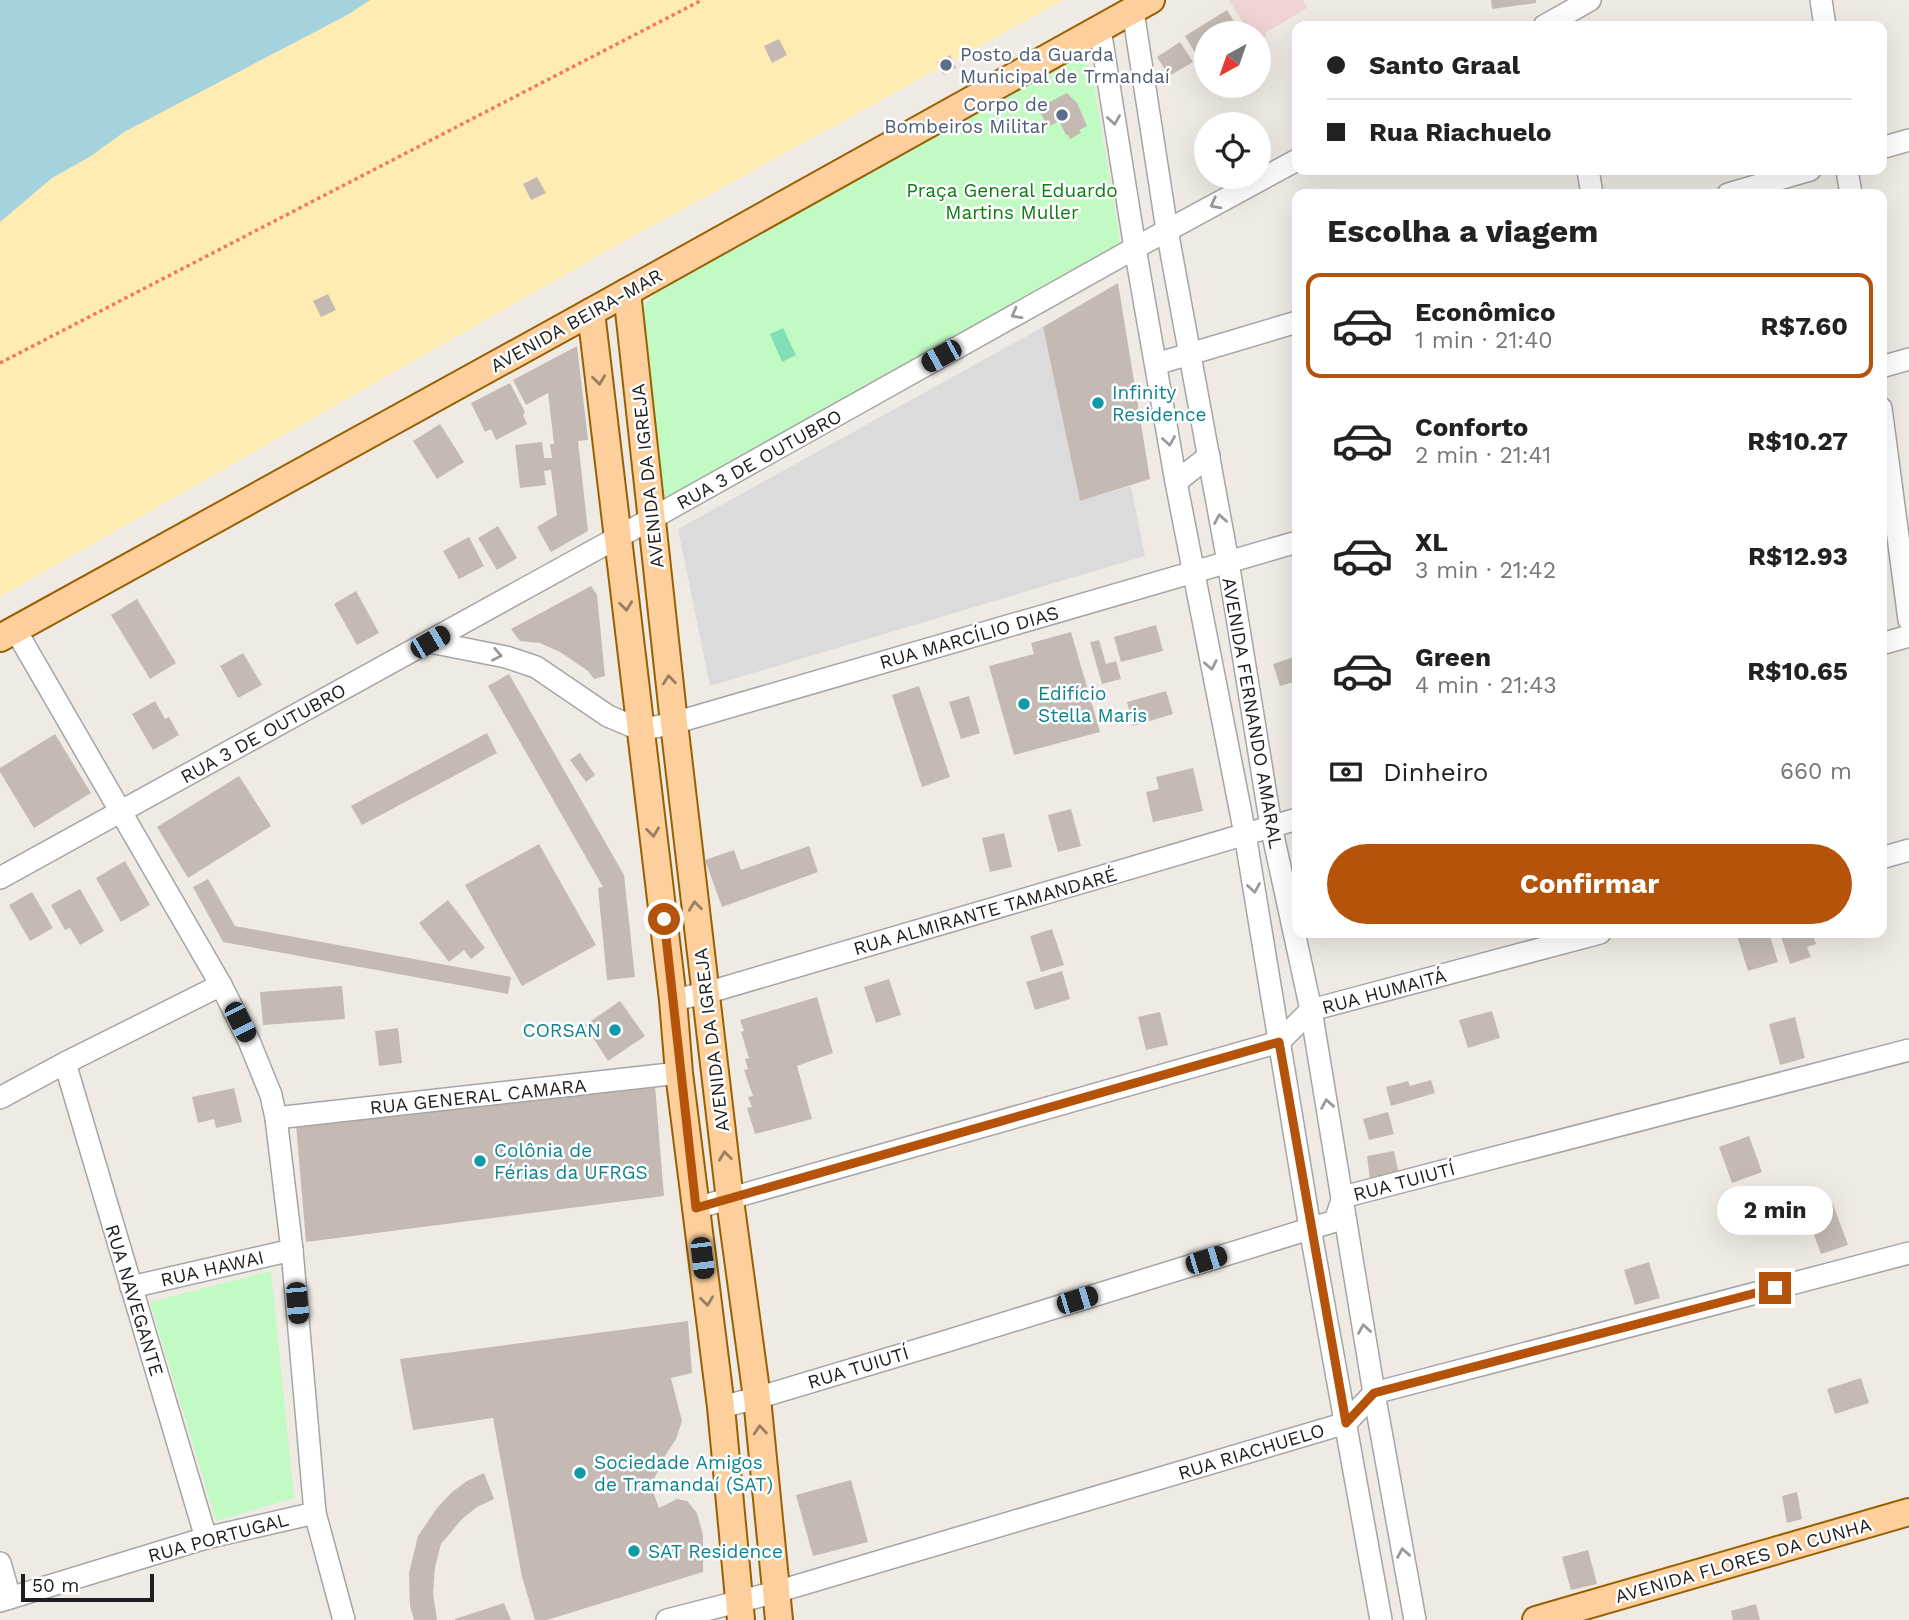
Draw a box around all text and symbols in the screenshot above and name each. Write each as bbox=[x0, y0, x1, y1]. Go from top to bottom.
north arrow bbox=[1194, 21, 1270, 98]
map controls bbox=[1194, 21, 1271, 189]
place label: Posto da Guarda Municipal de Trmandaí bbox=[960, 43, 1170, 88]
text: Santo Graal bbox=[1369, 50, 1520, 80]
marker: Posto da Guarda Municipal de Trmandaí bbox=[938, 57, 954, 73]
place label: Corpo de Bombeiros Militar bbox=[884, 93, 1048, 138]
marker: Corpo de Bombeiros Militar bbox=[1054, 107, 1070, 123]
button: locate bbox=[1194, 112, 1271, 189]
one-way arrow bbox=[1107, 114, 1122, 126]
text: Rua Riachuelo bbox=[1369, 117, 1552, 147]
park label: Praça General Eduardo Martins Muller bbox=[906, 179, 1118, 224]
one-way arrow bbox=[1210, 196, 1222, 210]
text: Escolha a viagem bbox=[1327, 212, 1598, 250]
street label: AVENIDA BEIRA-MAR bbox=[486, 264, 666, 377]
icon: car bbox=[1331, 294, 1394, 357]
text: Econômico bbox=[1415, 297, 1556, 327]
one-way arrow bbox=[1011, 306, 1023, 319]
text: R$7.60 bbox=[1761, 311, 1848, 341]
text: 1 min · 21:40 bbox=[1415, 327, 1553, 354]
car bbox=[918, 337, 965, 375]
one-way arrow bbox=[591, 374, 606, 386]
place label: Infinity Residence bbox=[1112, 381, 1207, 426]
street label: AVENIDA DA IGREJA bbox=[626, 382, 669, 569]
marker: Infinity Residence bbox=[1090, 395, 1106, 411]
street label: RUA 3 DE OUTUBRO bbox=[673, 404, 846, 514]
icon: car bbox=[1331, 409, 1394, 472]
text: Conforto bbox=[1415, 412, 1528, 442]
text: R$10.27 bbox=[1747, 426, 1848, 456]
one-way arrow bbox=[1161, 435, 1176, 447]
text: 2 min · 21:41 bbox=[1415, 442, 1551, 469]
one-way arrow bbox=[1213, 513, 1228, 525]
icon: car bbox=[1331, 524, 1394, 587]
text: XL bbox=[1415, 527, 1448, 557]
text: R$12.93 bbox=[1748, 541, 1848, 571]
text: 3 min · 21:42 bbox=[1415, 557, 1556, 584]
street label: AVENIDA FERNANDO AMARAL bbox=[1217, 576, 1288, 851]
one-way arrow bbox=[618, 600, 633, 612]
street label: RUA MARCÍLIO DIAS bbox=[877, 601, 1061, 674]
car bbox=[407, 622, 454, 662]
icon: car bbox=[1331, 639, 1394, 702]
text: Green bbox=[1415, 642, 1491, 672]
one-way arrow bbox=[491, 647, 503, 662]
text: R$10.65 bbox=[1747, 656, 1848, 686]
one-way arrow bbox=[1203, 659, 1218, 671]
text: 4 min · 21:43 bbox=[1415, 672, 1557, 699]
one-way arrow bbox=[662, 674, 677, 685]
street label: RUA 3 DE OUTUBRO bbox=[177, 678, 350, 788]
place label: Edifício Stella Maris bbox=[1038, 682, 1147, 727]
marker: Edifício Stella Maris bbox=[1016, 696, 1032, 712]
icon: cash bbox=[1327, 753, 1365, 791]
text: Dinheiro bbox=[1383, 757, 1488, 787]
text: 660 m bbox=[1780, 758, 1852, 785]
one-way arrow bbox=[646, 826, 661, 838]
button: Confirmar bbox=[1327, 844, 1852, 924]
street label: RUA ALMIRANTE TAMANDARÉ bbox=[851, 863, 1120, 960]
one-way arrow bbox=[1246, 882, 1261, 894]
one-way arrow bbox=[688, 900, 703, 912]
route start bbox=[648, 903, 680, 935]
street label: AVENIDA DA IGREJA bbox=[689, 946, 734, 1133]
street label: RUA HUMAITÁ bbox=[1319, 964, 1449, 1019]
car bbox=[222, 999, 259, 1045]
place label: CORSAN bbox=[523, 1019, 601, 1042]
marker: CORSAN bbox=[607, 1022, 623, 1038]
street label: RUA GENERAL CAMARA bbox=[369, 1074, 588, 1119]
one-way arrow bbox=[1320, 1098, 1335, 1110]
place label: Colônia de Férias da UFRGS bbox=[494, 1139, 648, 1184]
one-way arrow bbox=[718, 1150, 733, 1162]
marker: Colônia de Férias da UFRGS bbox=[472, 1153, 488, 1169]
street label: RUA TUIUTÍ bbox=[1351, 1157, 1458, 1206]
callout: 2 min bbox=[1717, 1186, 1833, 1236]
text: 2 min bbox=[1744, 1197, 1806, 1224]
street label: RUA NAVEGANTE bbox=[101, 1222, 169, 1379]
car bbox=[690, 1236, 715, 1280]
car bbox=[1183, 1244, 1230, 1276]
street label: RUA HAWAI bbox=[158, 1245, 266, 1292]
route end bbox=[1759, 1272, 1791, 1304]
car bbox=[285, 1281, 310, 1325]
car bbox=[1054, 1284, 1101, 1316]
one-way arrow bbox=[700, 1295, 715, 1307]
one-way arrow bbox=[1357, 1323, 1372, 1335]
street label: RUA TUIUTÍ bbox=[805, 1341, 912, 1394]
street label: RUA RIACHUELO bbox=[1175, 1418, 1327, 1485]
one-way arrow bbox=[753, 1424, 768, 1436]
place label: Sociedade Amigos de Tramandaí (SAT) bbox=[594, 1451, 773, 1496]
marker: Sociedade Amigos de Tramandaí (SAT) bbox=[572, 1465, 588, 1481]
street label: RUA PORTUGAL bbox=[145, 1508, 291, 1567]
street label: AVENIDA FLORES DA CUNHA bbox=[1612, 1513, 1874, 1608]
place label: SAT Residence bbox=[648, 1540, 783, 1563]
marker: SAT Residence bbox=[626, 1543, 642, 1559]
one-way arrow bbox=[1396, 1547, 1411, 1559]
scale bar bbox=[21, 1571, 154, 1603]
text: 50 m bbox=[32, 1574, 79, 1597]

